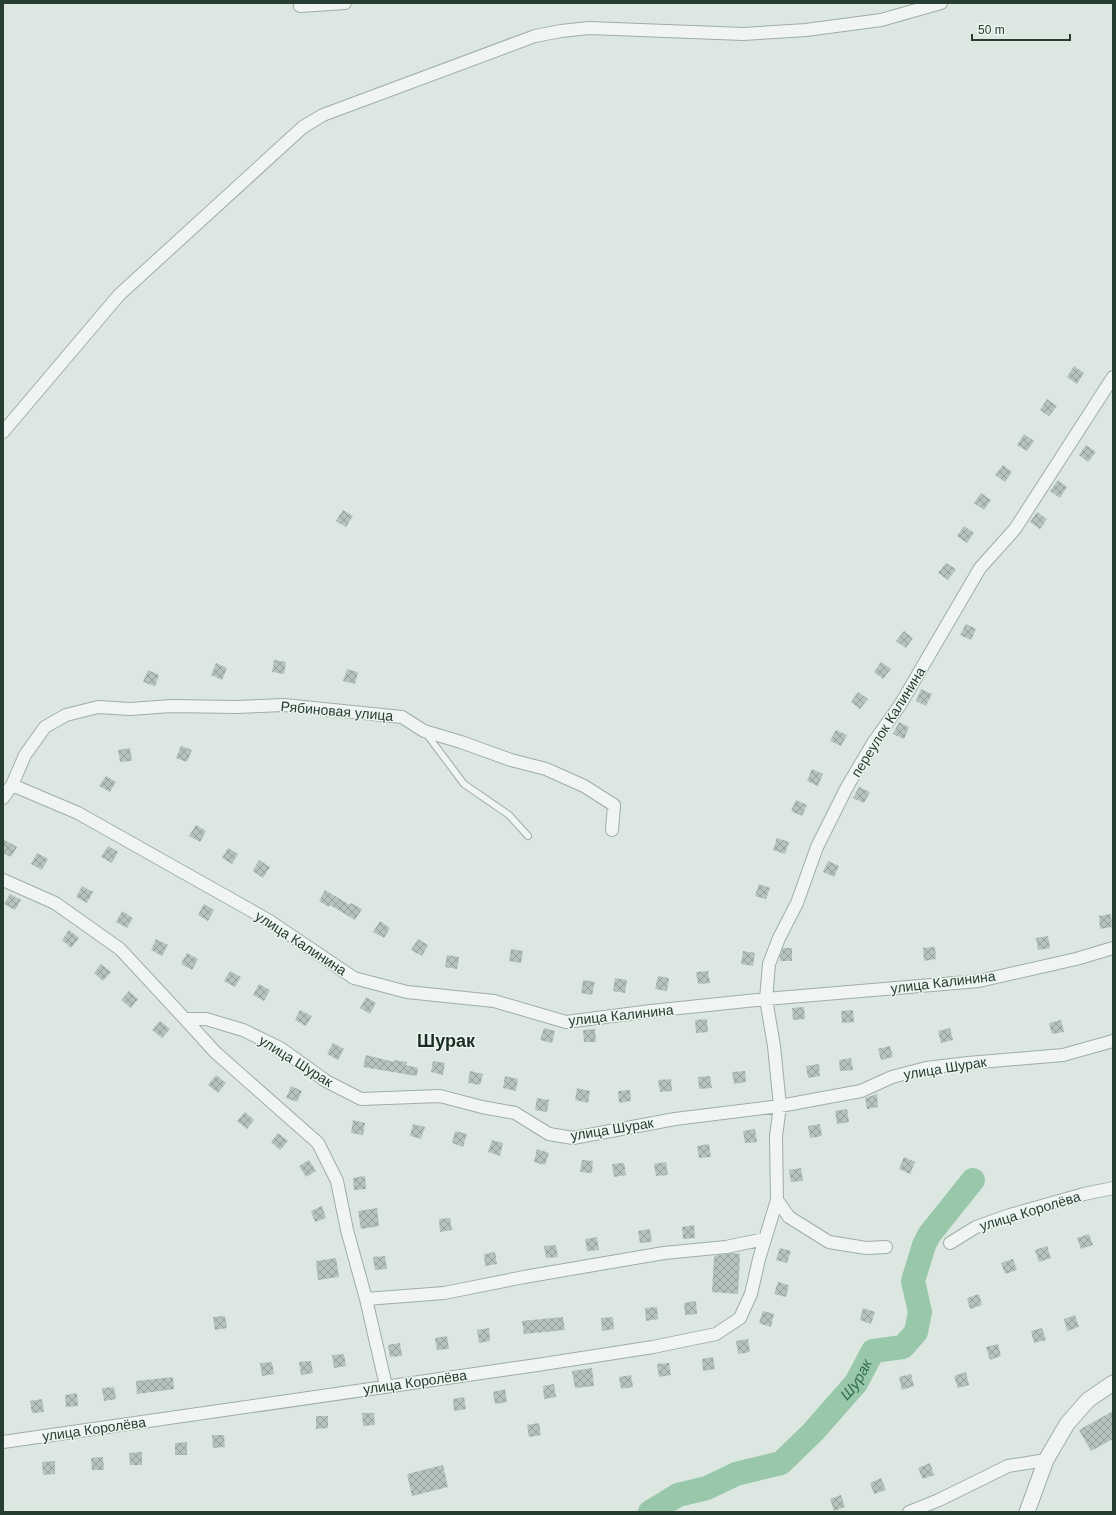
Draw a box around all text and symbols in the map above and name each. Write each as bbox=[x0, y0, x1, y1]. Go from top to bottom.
scale bar bbox=[972, 16, 1070, 42]
text: 50 m bbox=[978, 23, 1005, 37]
street label: переулок Калинина bbox=[848, 664, 928, 780]
street label: Рябиновая улица bbox=[280, 698, 394, 724]
street label: улица Калинина bbox=[252, 908, 350, 979]
street label: улица Калинина bbox=[890, 968, 996, 996]
street label: улица Калинина bbox=[568, 1002, 674, 1028]
district label: Шурак bbox=[417, 1031, 476, 1051]
street label: улица Шурак bbox=[256, 1032, 336, 1090]
street label: улица Шурак bbox=[902, 1053, 988, 1082]
street label: улица Шурак bbox=[569, 1114, 655, 1143]
street label: улица Королёва bbox=[978, 1188, 1083, 1234]
water label: Шурак bbox=[836, 1355, 876, 1403]
street label: улица Королёва bbox=[362, 1367, 468, 1397]
street label: улица Королёва bbox=[41, 1414, 147, 1444]

